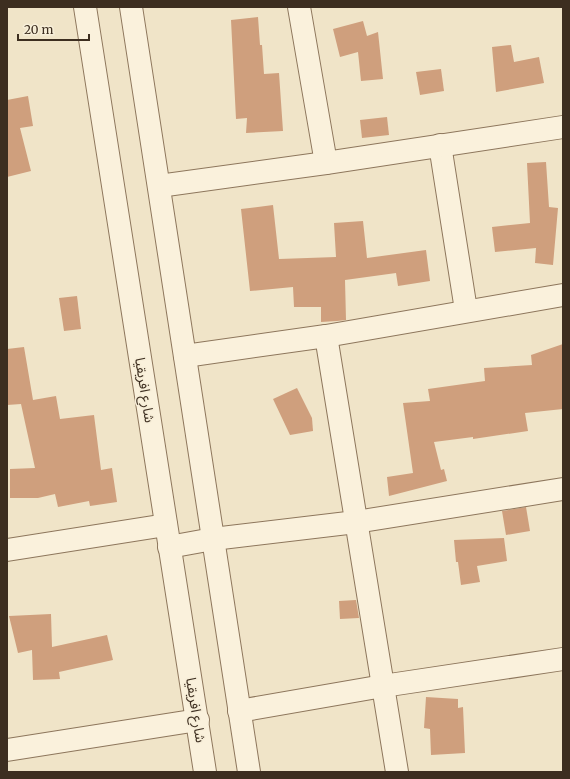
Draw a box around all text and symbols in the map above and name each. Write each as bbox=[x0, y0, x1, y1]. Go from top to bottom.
scale bar bbox=[18, 16, 89, 42]
text: 20 m bbox=[24, 22, 53, 37]
street label: شارع افريقيا bbox=[129, 356, 159, 424]
street label: شارع افريقيا bbox=[180, 676, 210, 744]

